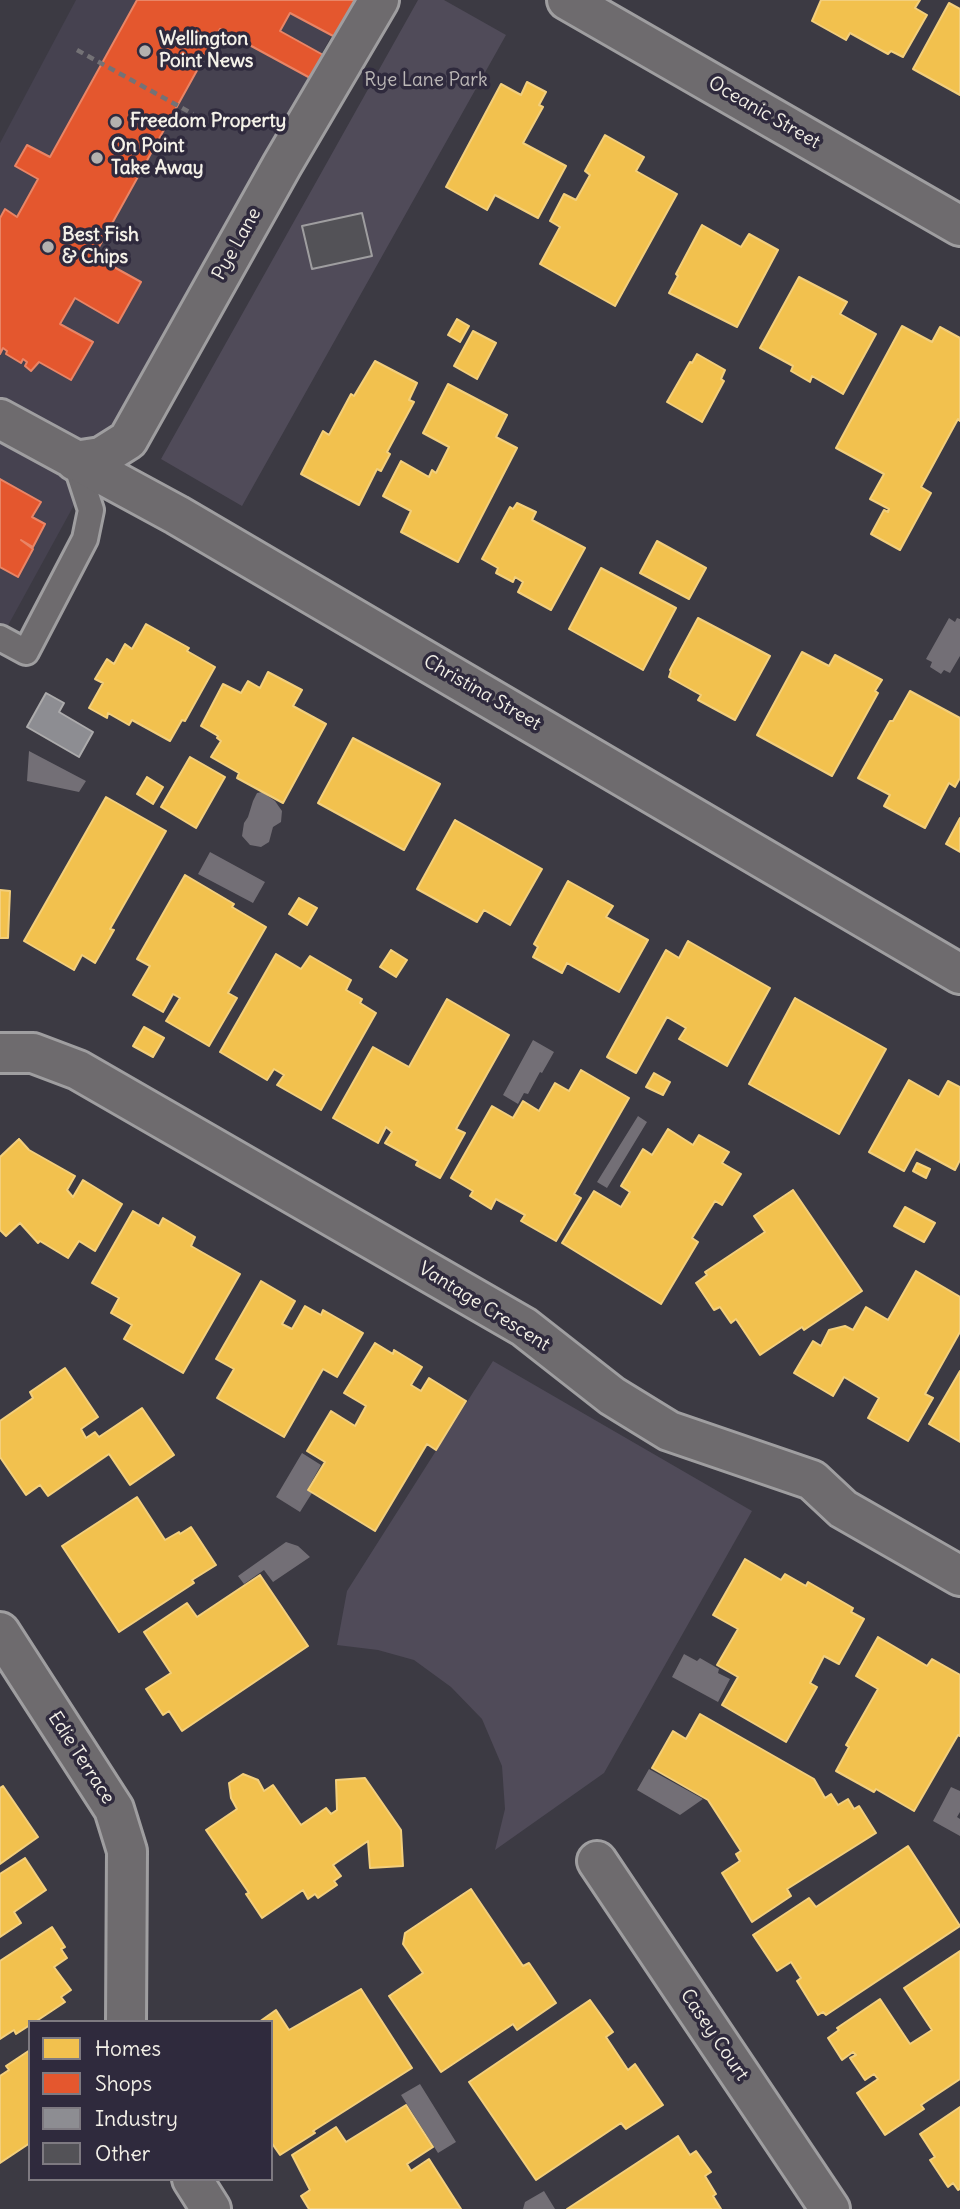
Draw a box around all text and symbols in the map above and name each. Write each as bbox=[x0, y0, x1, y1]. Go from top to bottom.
place label: Wellington Point News bbox=[159, 29, 254, 73]
marker: Wellington Point News bbox=[137, 43, 153, 59]
park label: Rye Lane Park bbox=[364, 70, 488, 92]
street label: Oceanic Street bbox=[704, 72, 824, 154]
place label: Freedom Property bbox=[130, 111, 286, 133]
marker: Freedom Property bbox=[108, 114, 124, 130]
place label: On Point Take Away bbox=[111, 136, 204, 180]
marker: On Point Take Away bbox=[89, 150, 105, 166]
street label: Pye Lane bbox=[208, 204, 266, 284]
place label: Best Fish & Chips bbox=[62, 225, 139, 269]
marker: Best Fish & Chips bbox=[40, 239, 56, 255]
street label: Christina Street bbox=[419, 650, 545, 736]
street label: Vantage Crescent bbox=[414, 1257, 554, 1357]
street label: Edie Terrace bbox=[43, 1708, 119, 1808]
street label: Casey Court bbox=[675, 1985, 753, 2085]
legend bbox=[28, 2020, 273, 2181]
text: Homes bbox=[95, 2035, 161, 2062]
text: Shops bbox=[95, 2070, 152, 2097]
text: Industry bbox=[95, 2105, 178, 2132]
text: Other bbox=[95, 2140, 150, 2167]

